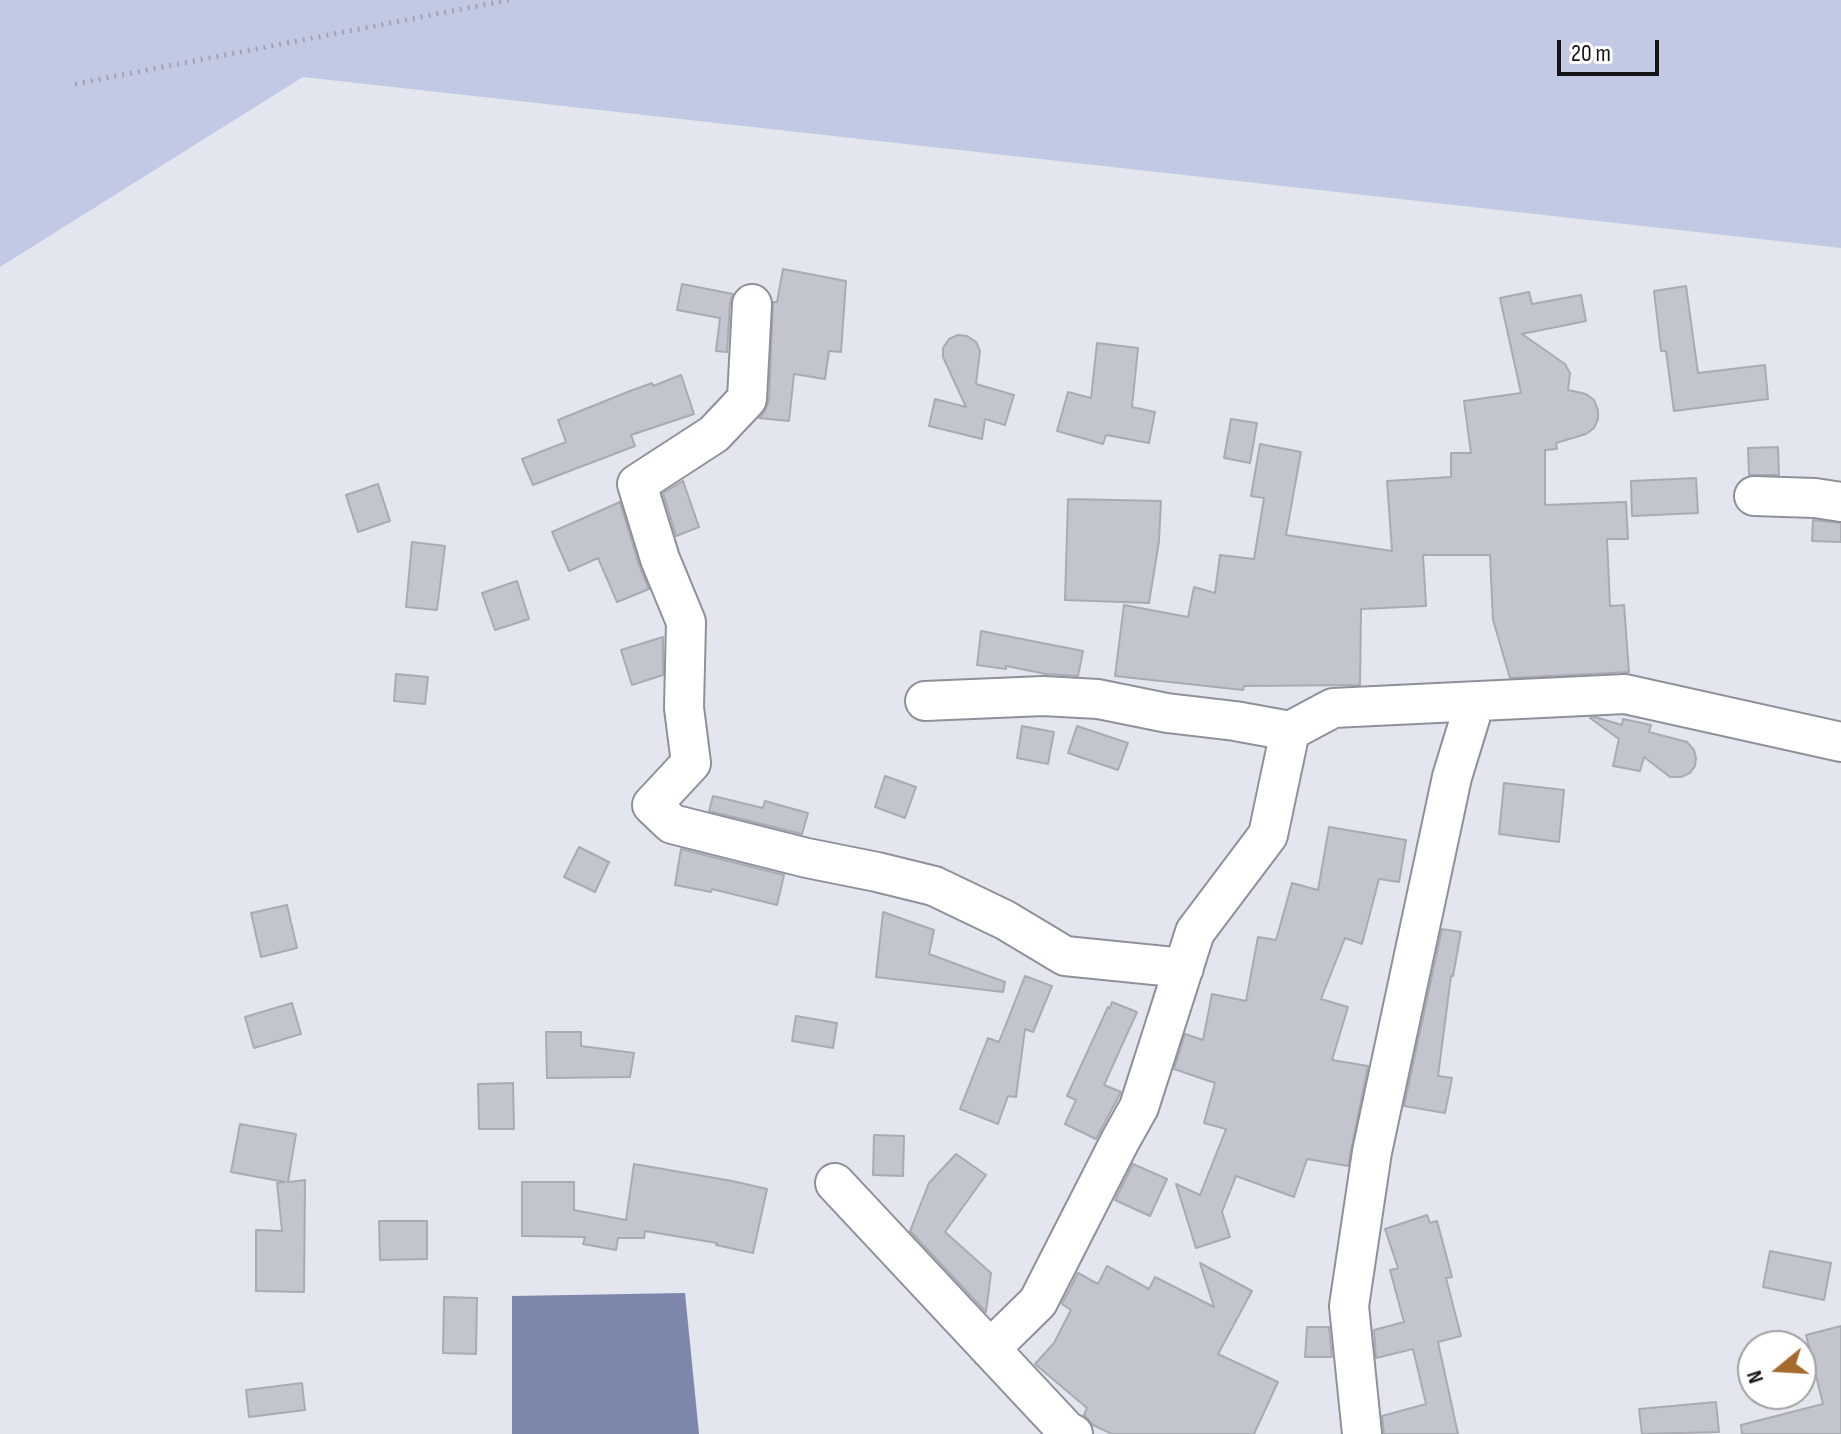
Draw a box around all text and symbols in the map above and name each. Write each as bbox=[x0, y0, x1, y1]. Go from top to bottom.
scale bar bbox=[1561, 24, 1663, 74]
text: 20 m bbox=[1571, 39, 1611, 68]
north arrow bbox=[1737, 1330, 1817, 1410]
text: N bbox=[1741, 1367, 1770, 1387]

